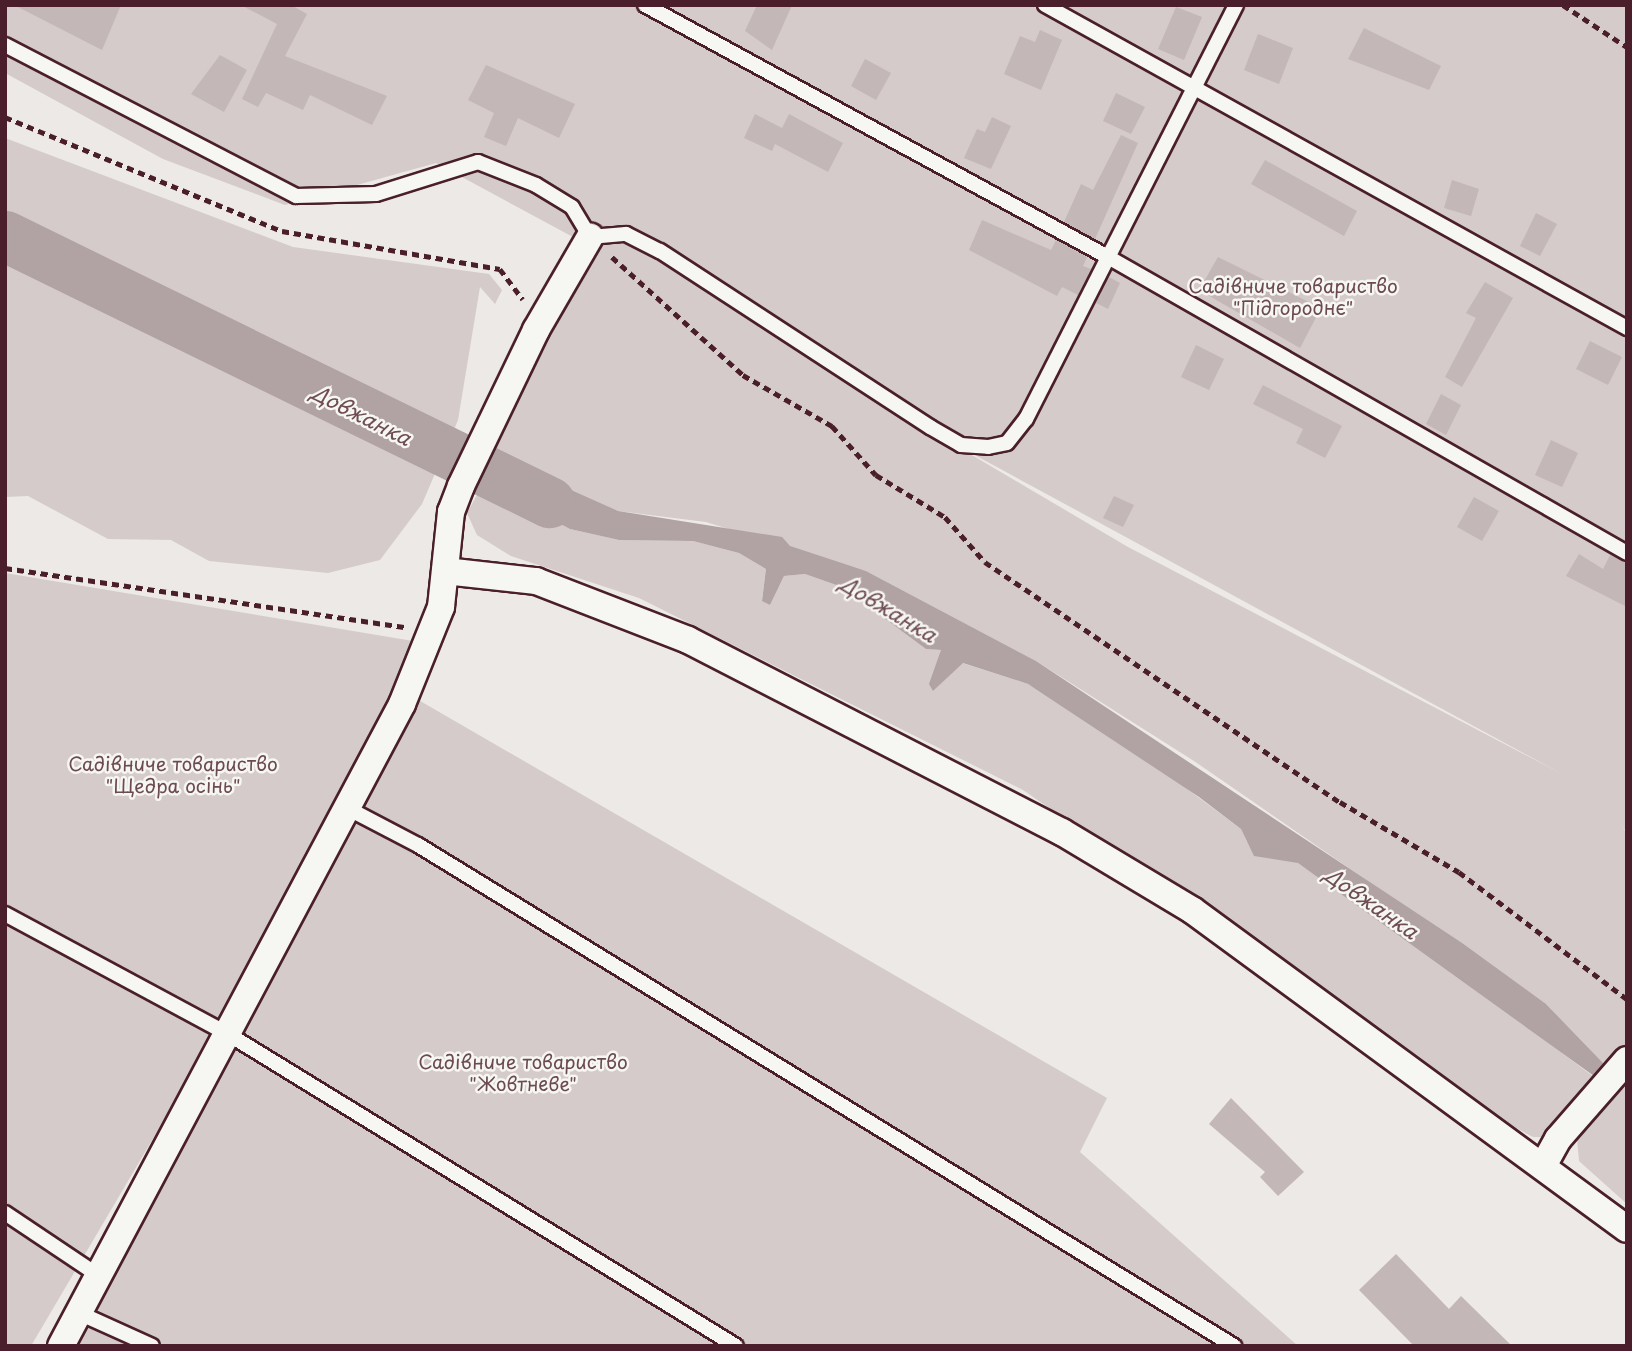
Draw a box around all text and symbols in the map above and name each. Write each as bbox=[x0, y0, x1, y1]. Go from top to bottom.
park label: Садівниче товариство "Підгороднє" bbox=[1189, 275, 1397, 319]
water label: Довжанка bbox=[308, 378, 416, 450]
water label: Довжанка bbox=[836, 569, 942, 647]
park label: Садівниче товариство "Щедра осінь" bbox=[69, 753, 277, 797]
water label: Довжанка bbox=[1321, 861, 1423, 943]
park label: Садівниче товариство "Жовтневе" bbox=[419, 1051, 627, 1095]

